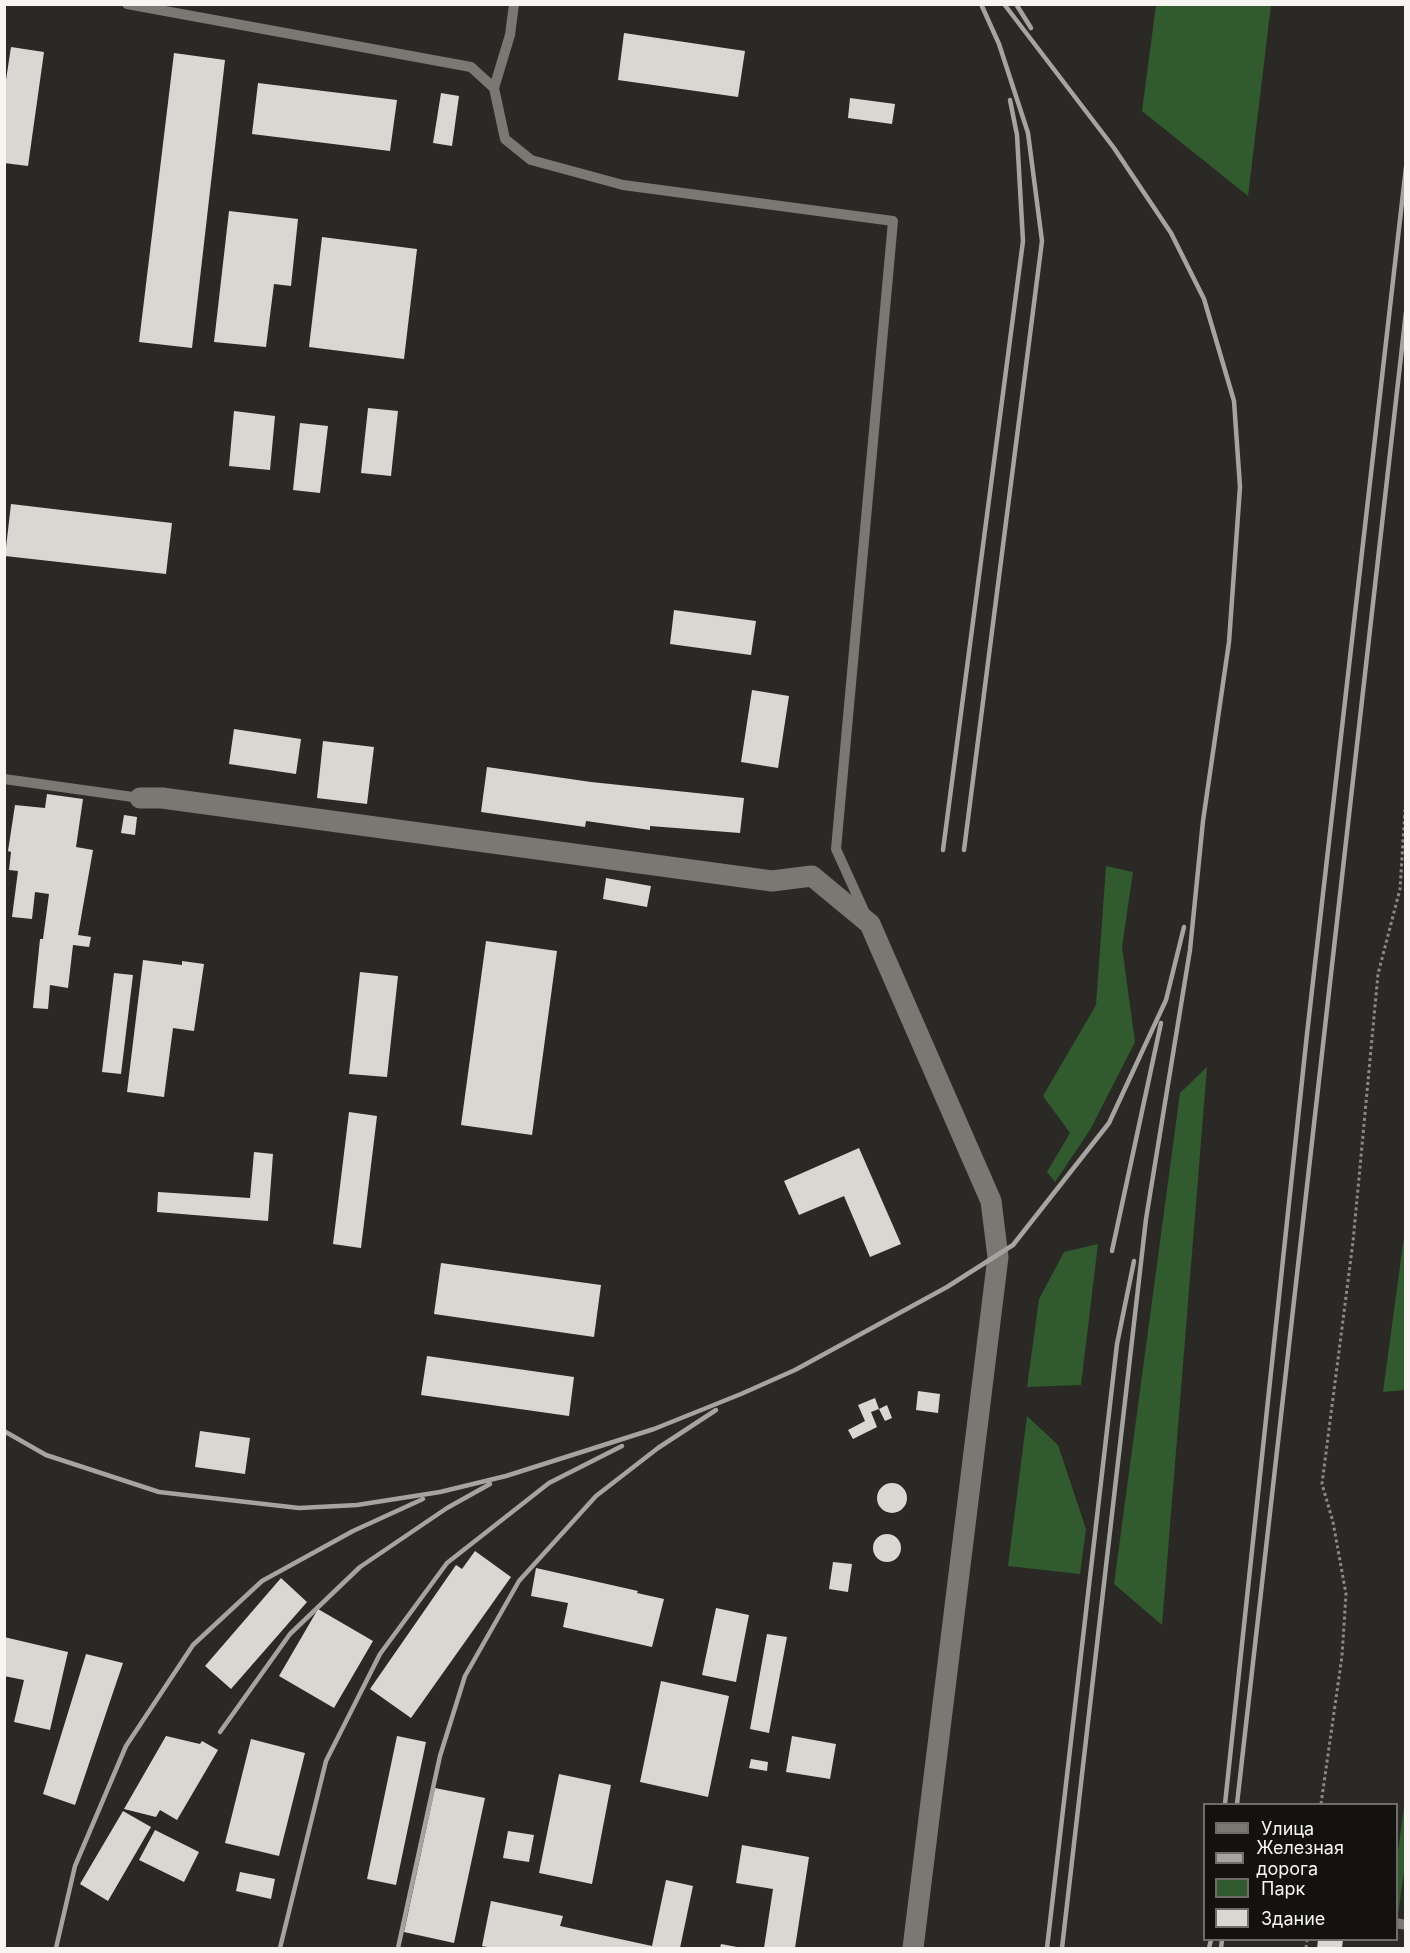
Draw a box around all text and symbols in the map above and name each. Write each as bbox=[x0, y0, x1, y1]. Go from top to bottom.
legend bbox=[1203, 1803, 1398, 1941]
text: Улица bbox=[1261, 1818, 1314, 1839]
text: Железная дорога bbox=[1256, 1837, 1344, 1879]
text: Парк bbox=[1261, 1878, 1305, 1899]
text: Здание bbox=[1261, 1908, 1325, 1929]

